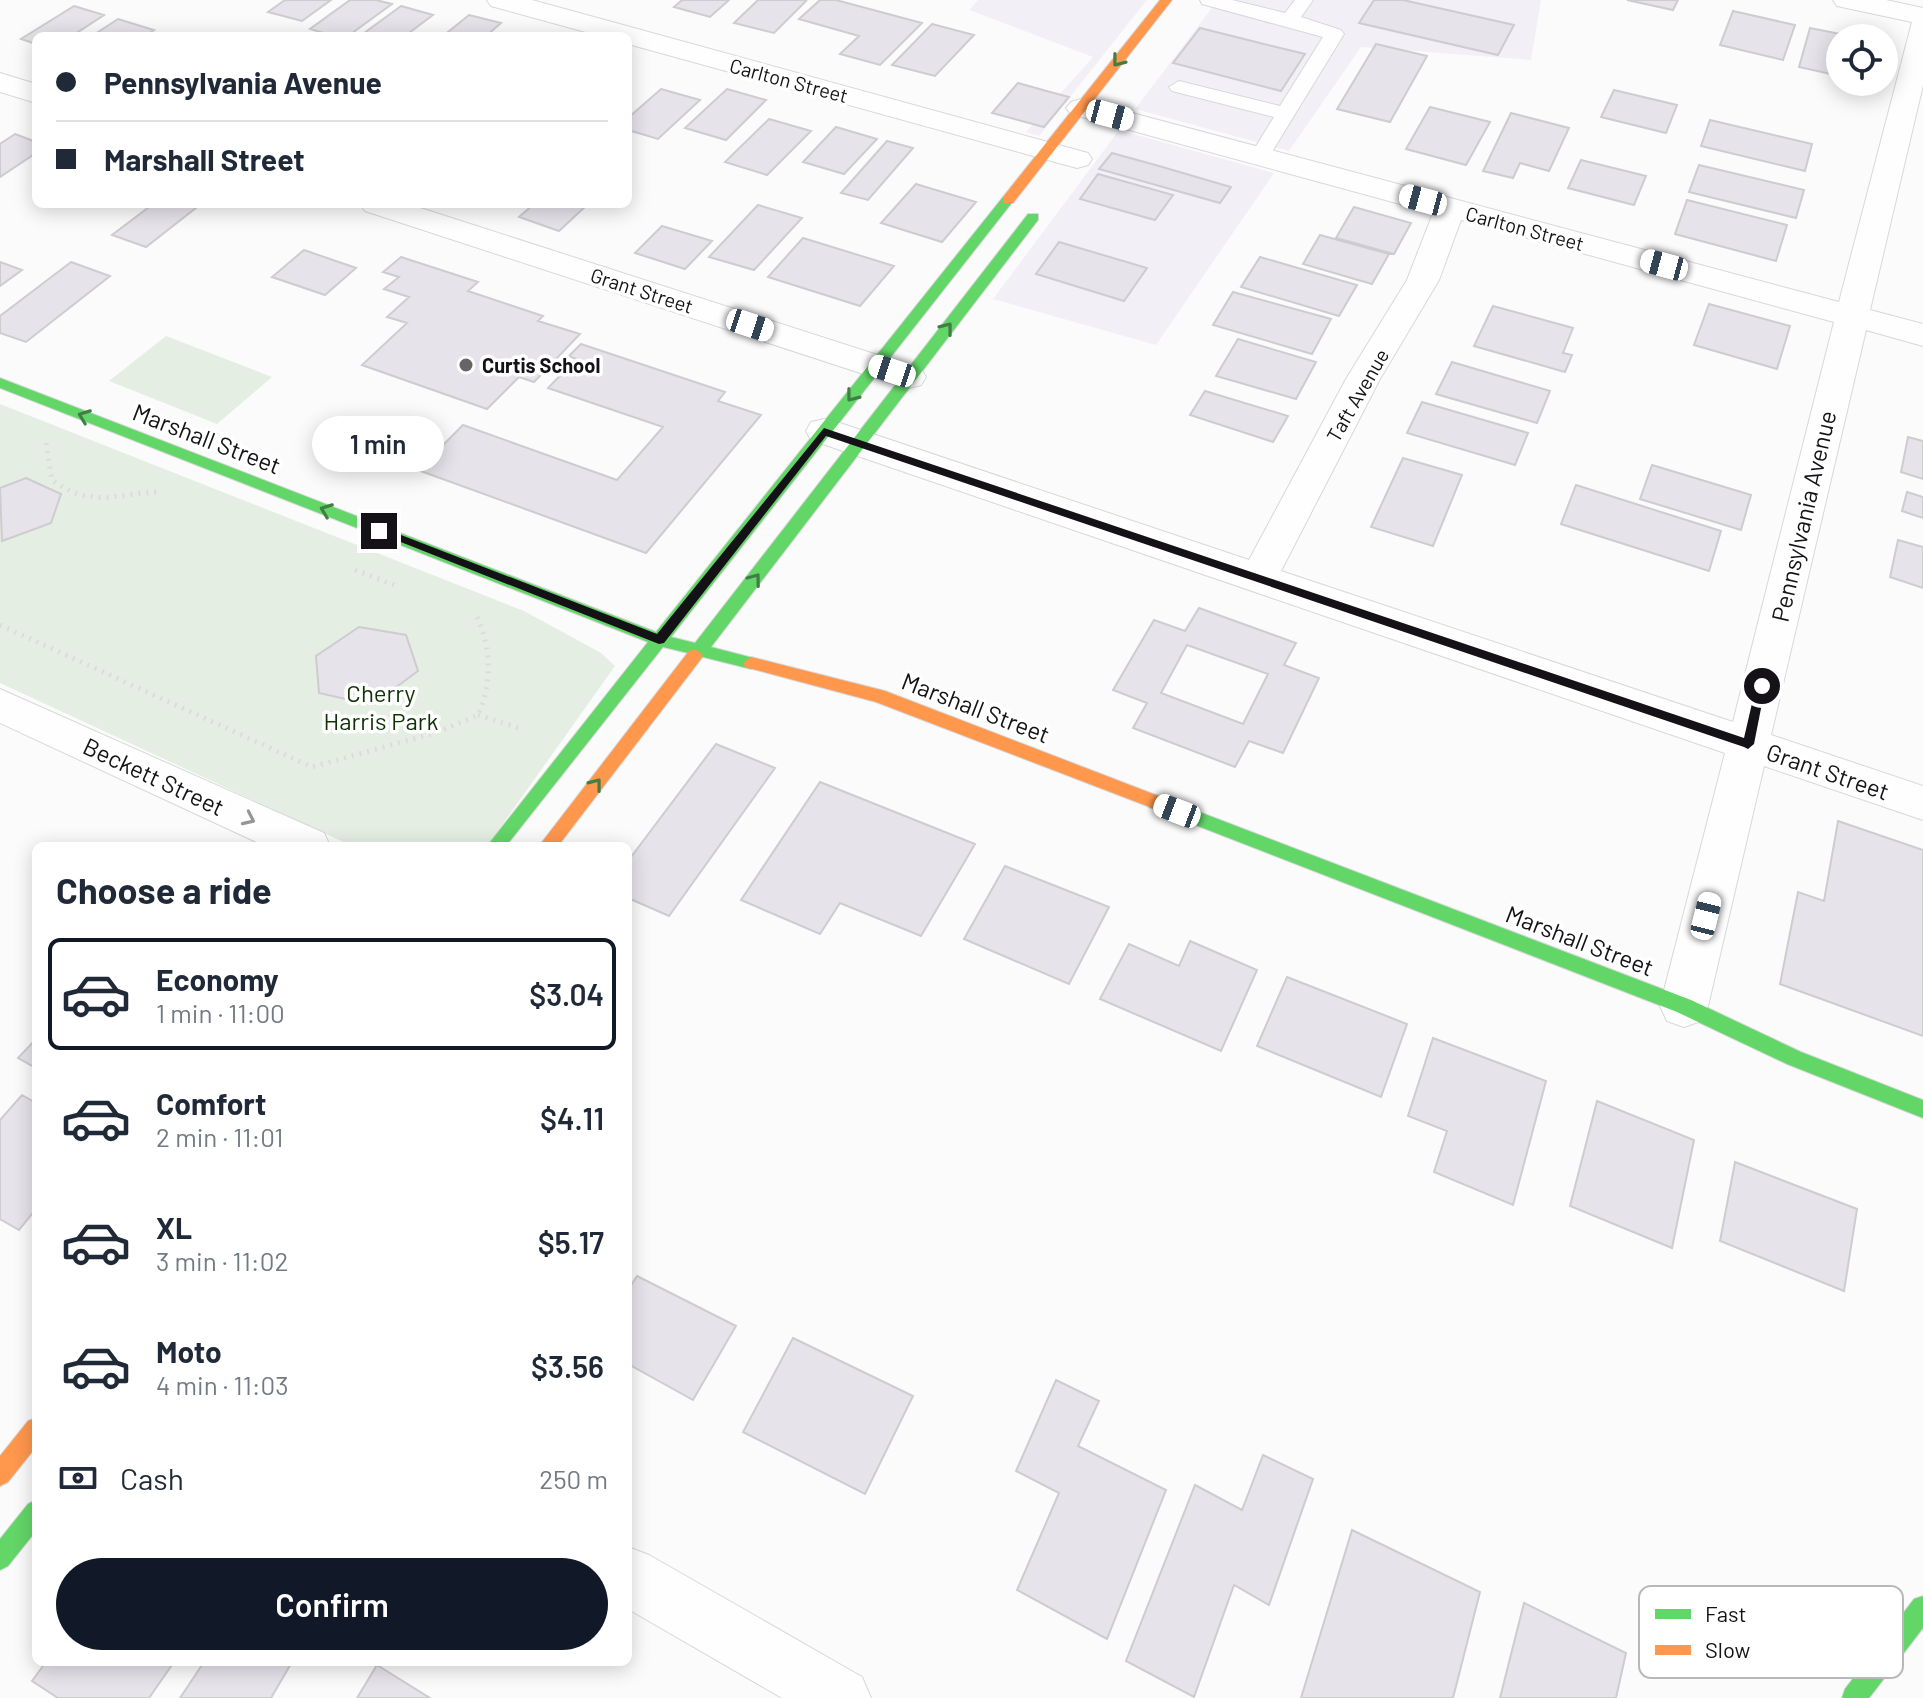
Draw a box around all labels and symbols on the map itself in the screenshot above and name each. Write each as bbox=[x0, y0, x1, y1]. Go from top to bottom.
one-way arrow bbox=[1113, 52, 1128, 66]
street label: Carlton Street bbox=[727, 53, 851, 107]
car bbox=[1084, 97, 1136, 133]
car bbox=[1397, 182, 1449, 218]
street label: Carlton Street bbox=[1463, 201, 1587, 255]
car bbox=[1638, 247, 1690, 283]
street label: Grant Street bbox=[588, 262, 696, 318]
car bbox=[723, 306, 777, 344]
one-way arrow bbox=[938, 322, 952, 337]
street label: Taft Avenue bbox=[1321, 344, 1393, 446]
car bbox=[865, 352, 919, 390]
place label: Curtis School bbox=[482, 353, 600, 377]
marker: Curtis School bbox=[457, 356, 475, 374]
one-way arrow bbox=[847, 387, 861, 402]
street label: Marshall Street bbox=[129, 396, 285, 480]
street label: Pennsylvania Avenue bbox=[1765, 408, 1841, 624]
one-way arrow bbox=[78, 409, 92, 426]
callout: 1 min bbox=[313, 415, 445, 471]
one-way arrow bbox=[320, 503, 334, 520]
route end bbox=[361, 513, 397, 549]
one-way arrow bbox=[746, 573, 760, 587]
street label: Marshall Street bbox=[898, 665, 1054, 749]
route start bbox=[1744, 668, 1780, 704]
park label: Cherry Harris Park bbox=[323, 678, 439, 735]
street label: Beckett Street bbox=[79, 731, 229, 821]
street label: Grant Street bbox=[1763, 737, 1893, 805]
one-way arrow bbox=[587, 778, 601, 793]
car bbox=[1150, 791, 1204, 831]
one-way arrow bbox=[241, 809, 255, 825]
car bbox=[1689, 890, 1723, 942]
street label: Marshall Street bbox=[1502, 898, 1658, 982]
legend bbox=[1639, 1586, 1903, 1678]
text: Fast bbox=[1705, 1600, 1747, 1626]
text: Slow bbox=[1705, 1636, 1750, 1662]

